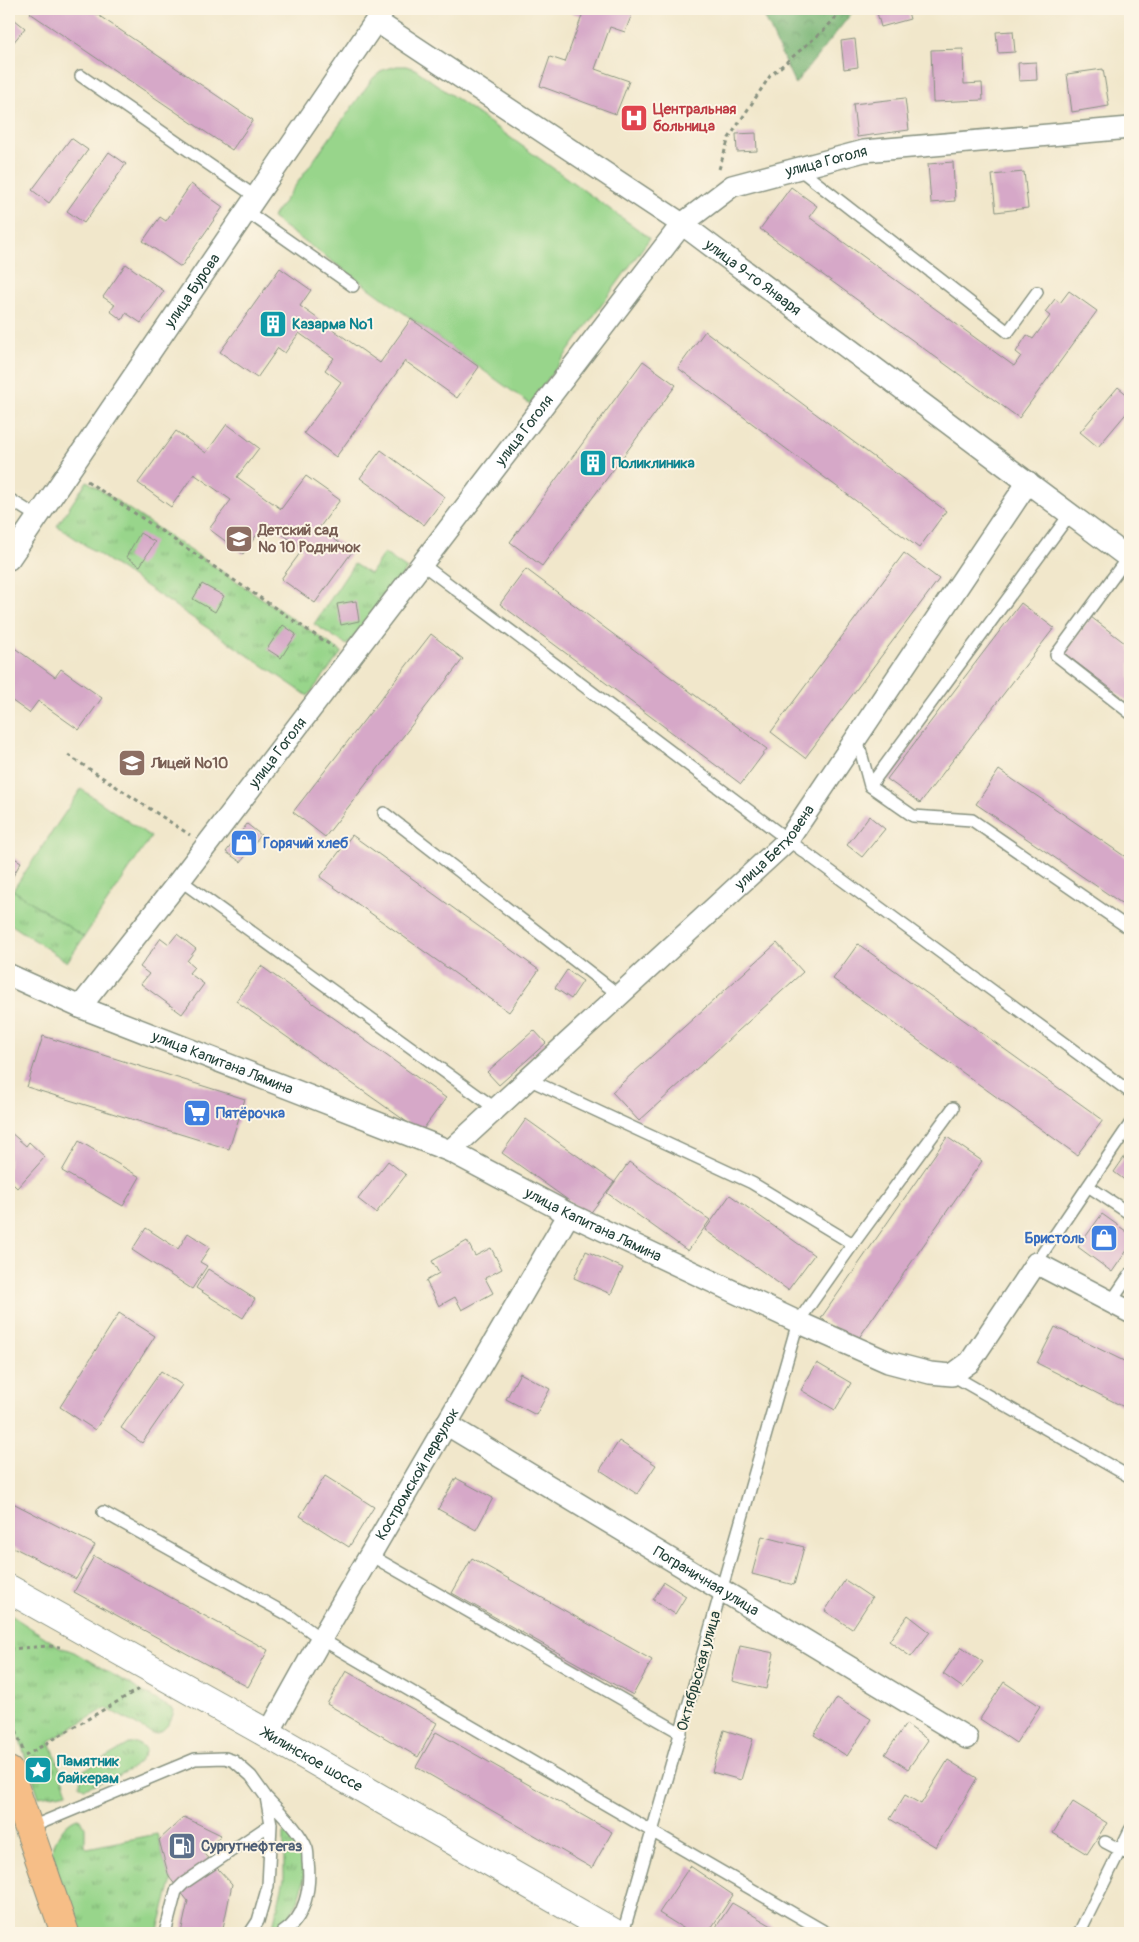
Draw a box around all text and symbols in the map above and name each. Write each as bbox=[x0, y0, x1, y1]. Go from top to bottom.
place label: Центральная больница bbox=[653, 100, 736, 136]
hospital icon: Центральная больница bbox=[619, 103, 649, 133]
street label: улица Гоголя bbox=[782, 141, 869, 181]
street label: улица 9-го Января bbox=[700, 234, 805, 319]
street label: улица Бурова bbox=[160, 250, 224, 332]
building icon: Казарма №1 bbox=[258, 309, 288, 339]
place label: Казарма №1 bbox=[292, 315, 373, 334]
street label: улица Гоголя bbox=[490, 391, 557, 470]
building icon: Поликлиника bbox=[578, 448, 608, 478]
place label: Поликлиника bbox=[612, 454, 695, 473]
place label: Детский сад № 10 Родничок bbox=[257, 521, 361, 557]
school or university icon: Детский сад № 10 Родничок bbox=[224, 524, 254, 554]
street label: улица Гоголя bbox=[244, 714, 311, 793]
school or university icon: Лицей №10 bbox=[117, 748, 147, 778]
place label: Лицей №10 bbox=[150, 754, 228, 773]
street label: улица Бетховена bbox=[730, 801, 818, 894]
shop icon: Горячий хлеб bbox=[229, 828, 259, 858]
place label: Горячий хлеб bbox=[263, 834, 349, 853]
street label: улица Капитана Лямина bbox=[148, 1026, 296, 1099]
supermarket icon: Пятёрочка bbox=[182, 1098, 212, 1128]
place label: Пятёрочка bbox=[216, 1104, 285, 1123]
street label: улица Капитана Лямина bbox=[521, 1182, 665, 1266]
shop icon: Бристоль bbox=[1089, 1223, 1119, 1253]
place label: Бристоль bbox=[1025, 1229, 1085, 1248]
street label: Костромской переулок bbox=[371, 1404, 464, 1543]
street label: Пограничная улица bbox=[650, 1542, 763, 1620]
street label: Октябрьская улица bbox=[673, 1609, 725, 1733]
street label: Жилинское шоссе bbox=[257, 1722, 367, 1796]
place label: Памятник байкерам bbox=[57, 1752, 120, 1788]
place icon: Памятник байкерам bbox=[23, 1755, 53, 1785]
fuel station icon: Сургутнефтегаз bbox=[167, 1831, 197, 1861]
place label: Сургутнефтегаз bbox=[201, 1837, 302, 1856]

